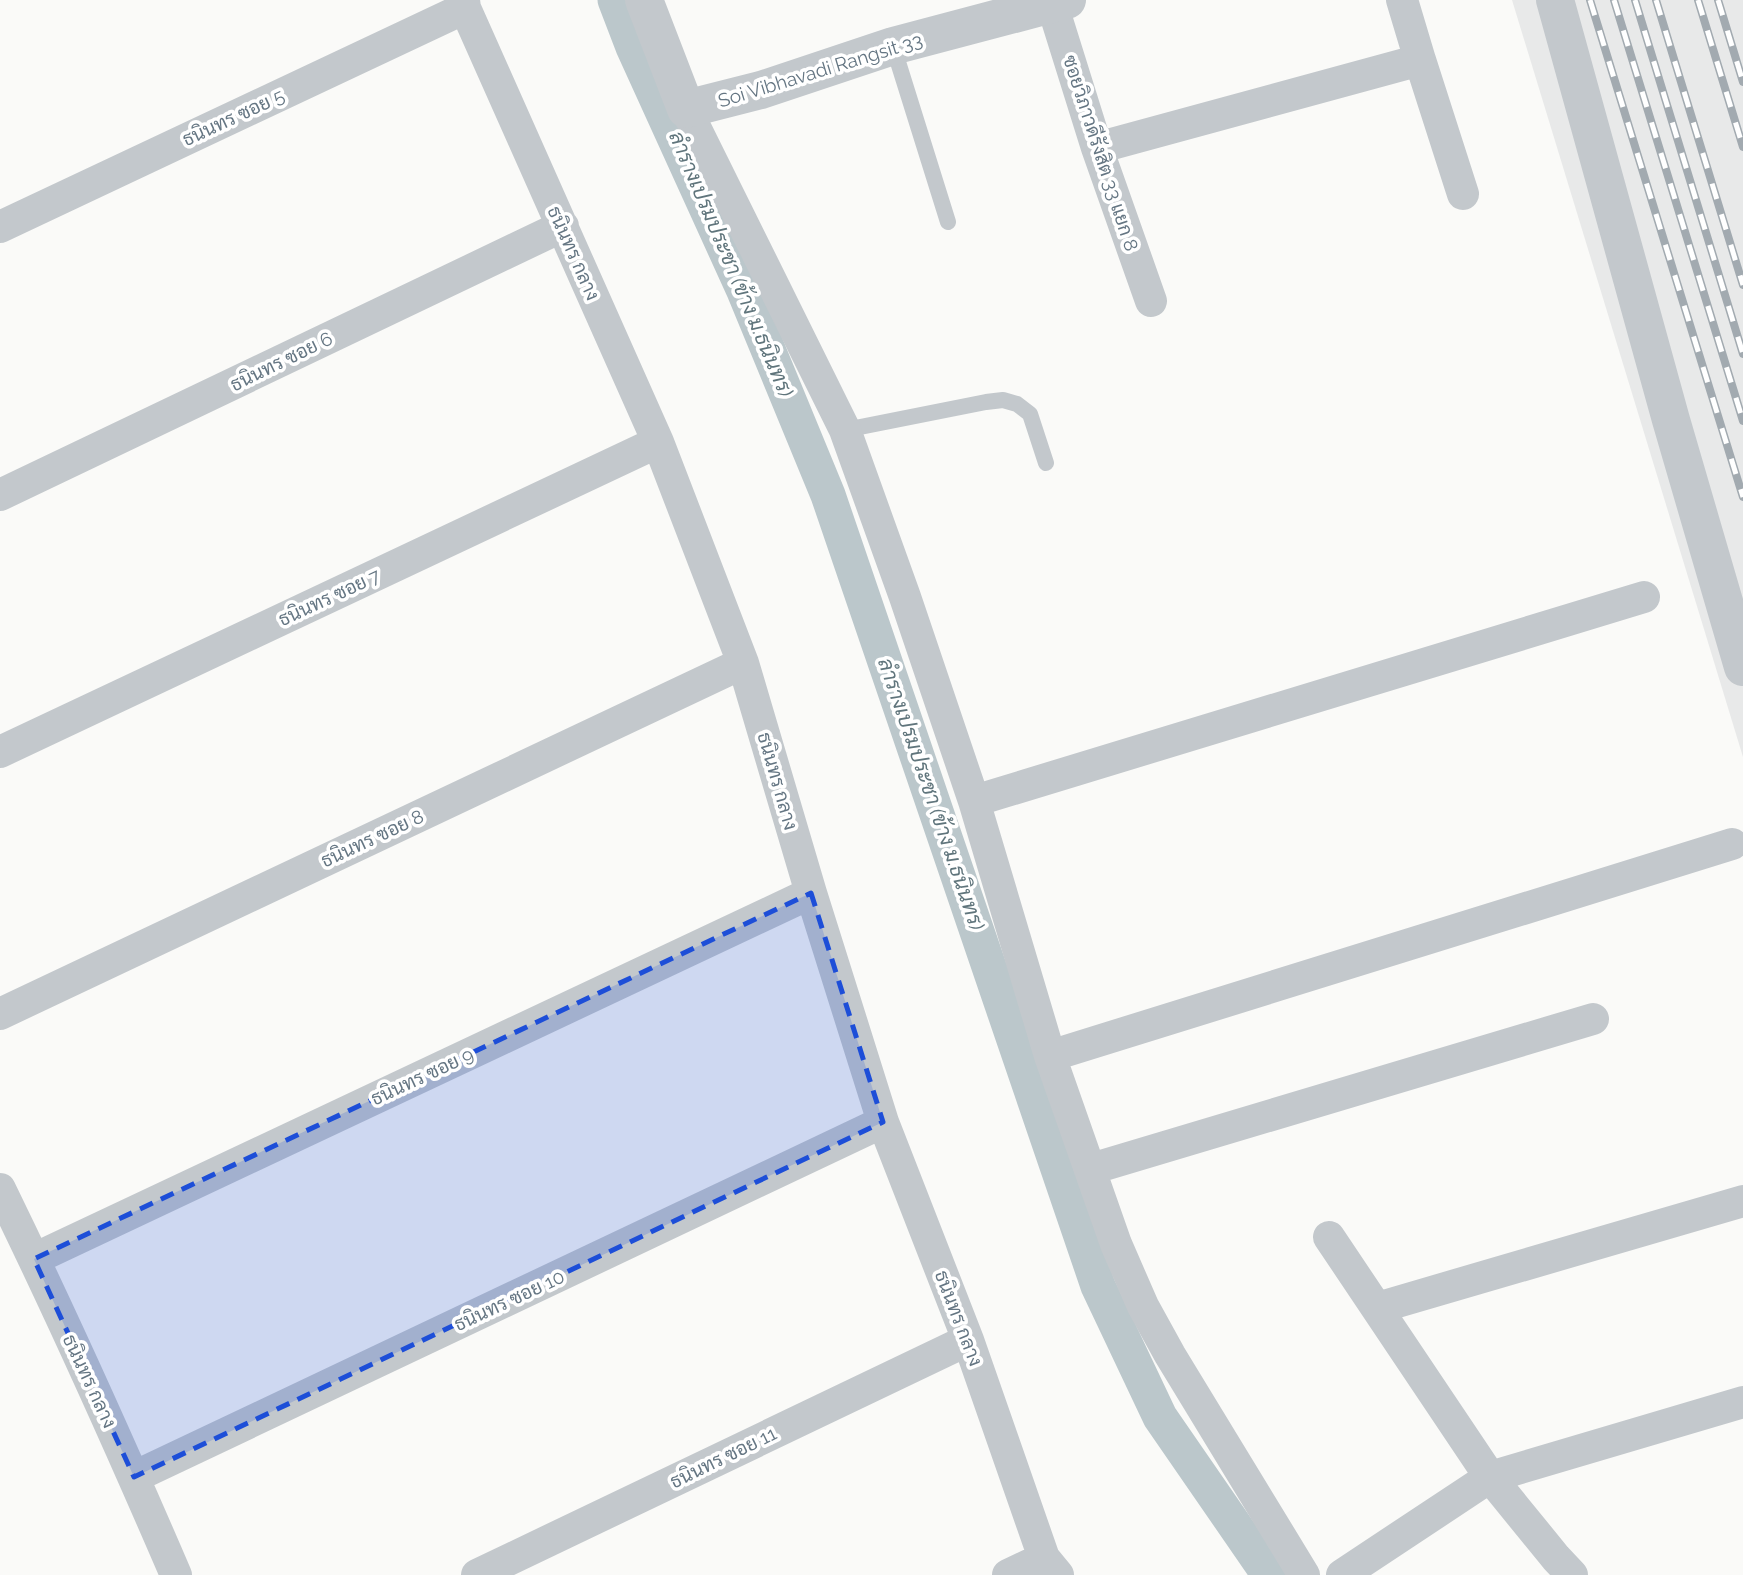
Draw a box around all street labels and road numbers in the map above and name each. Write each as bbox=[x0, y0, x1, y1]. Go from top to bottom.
street label: Soi Vibhavadi Rangsit 33 bbox=[715, 28, 925, 112]
street label: ซอยวิภาวดีรังสิต 33 แยก 8 bbox=[1059, 52, 1144, 254]
street label: ธนินทร ซอย 5 bbox=[179, 84, 287, 150]
street label: ธนินทร กลาง bbox=[543, 202, 605, 304]
street label: ธนินทร ซอย 6 bbox=[226, 327, 336, 395]
street label: ธนินทร ซอย 7 bbox=[275, 564, 383, 630]
street label: ธนินทร กลาง bbox=[754, 729, 802, 833]
street label: ธนินทร ซอย 8 bbox=[317, 805, 427, 871]
street label: ธนินทร ซอย 9 bbox=[367, 1043, 477, 1109]
street label: ธนินทร ซอย 10 bbox=[450, 1265, 568, 1335]
street label: ธนินทร กลาง bbox=[931, 1267, 987, 1369]
street label: ธนินทร กลาง bbox=[59, 1331, 121, 1431]
street label: ธนินทร ซอย 11 bbox=[666, 1422, 780, 1492]

